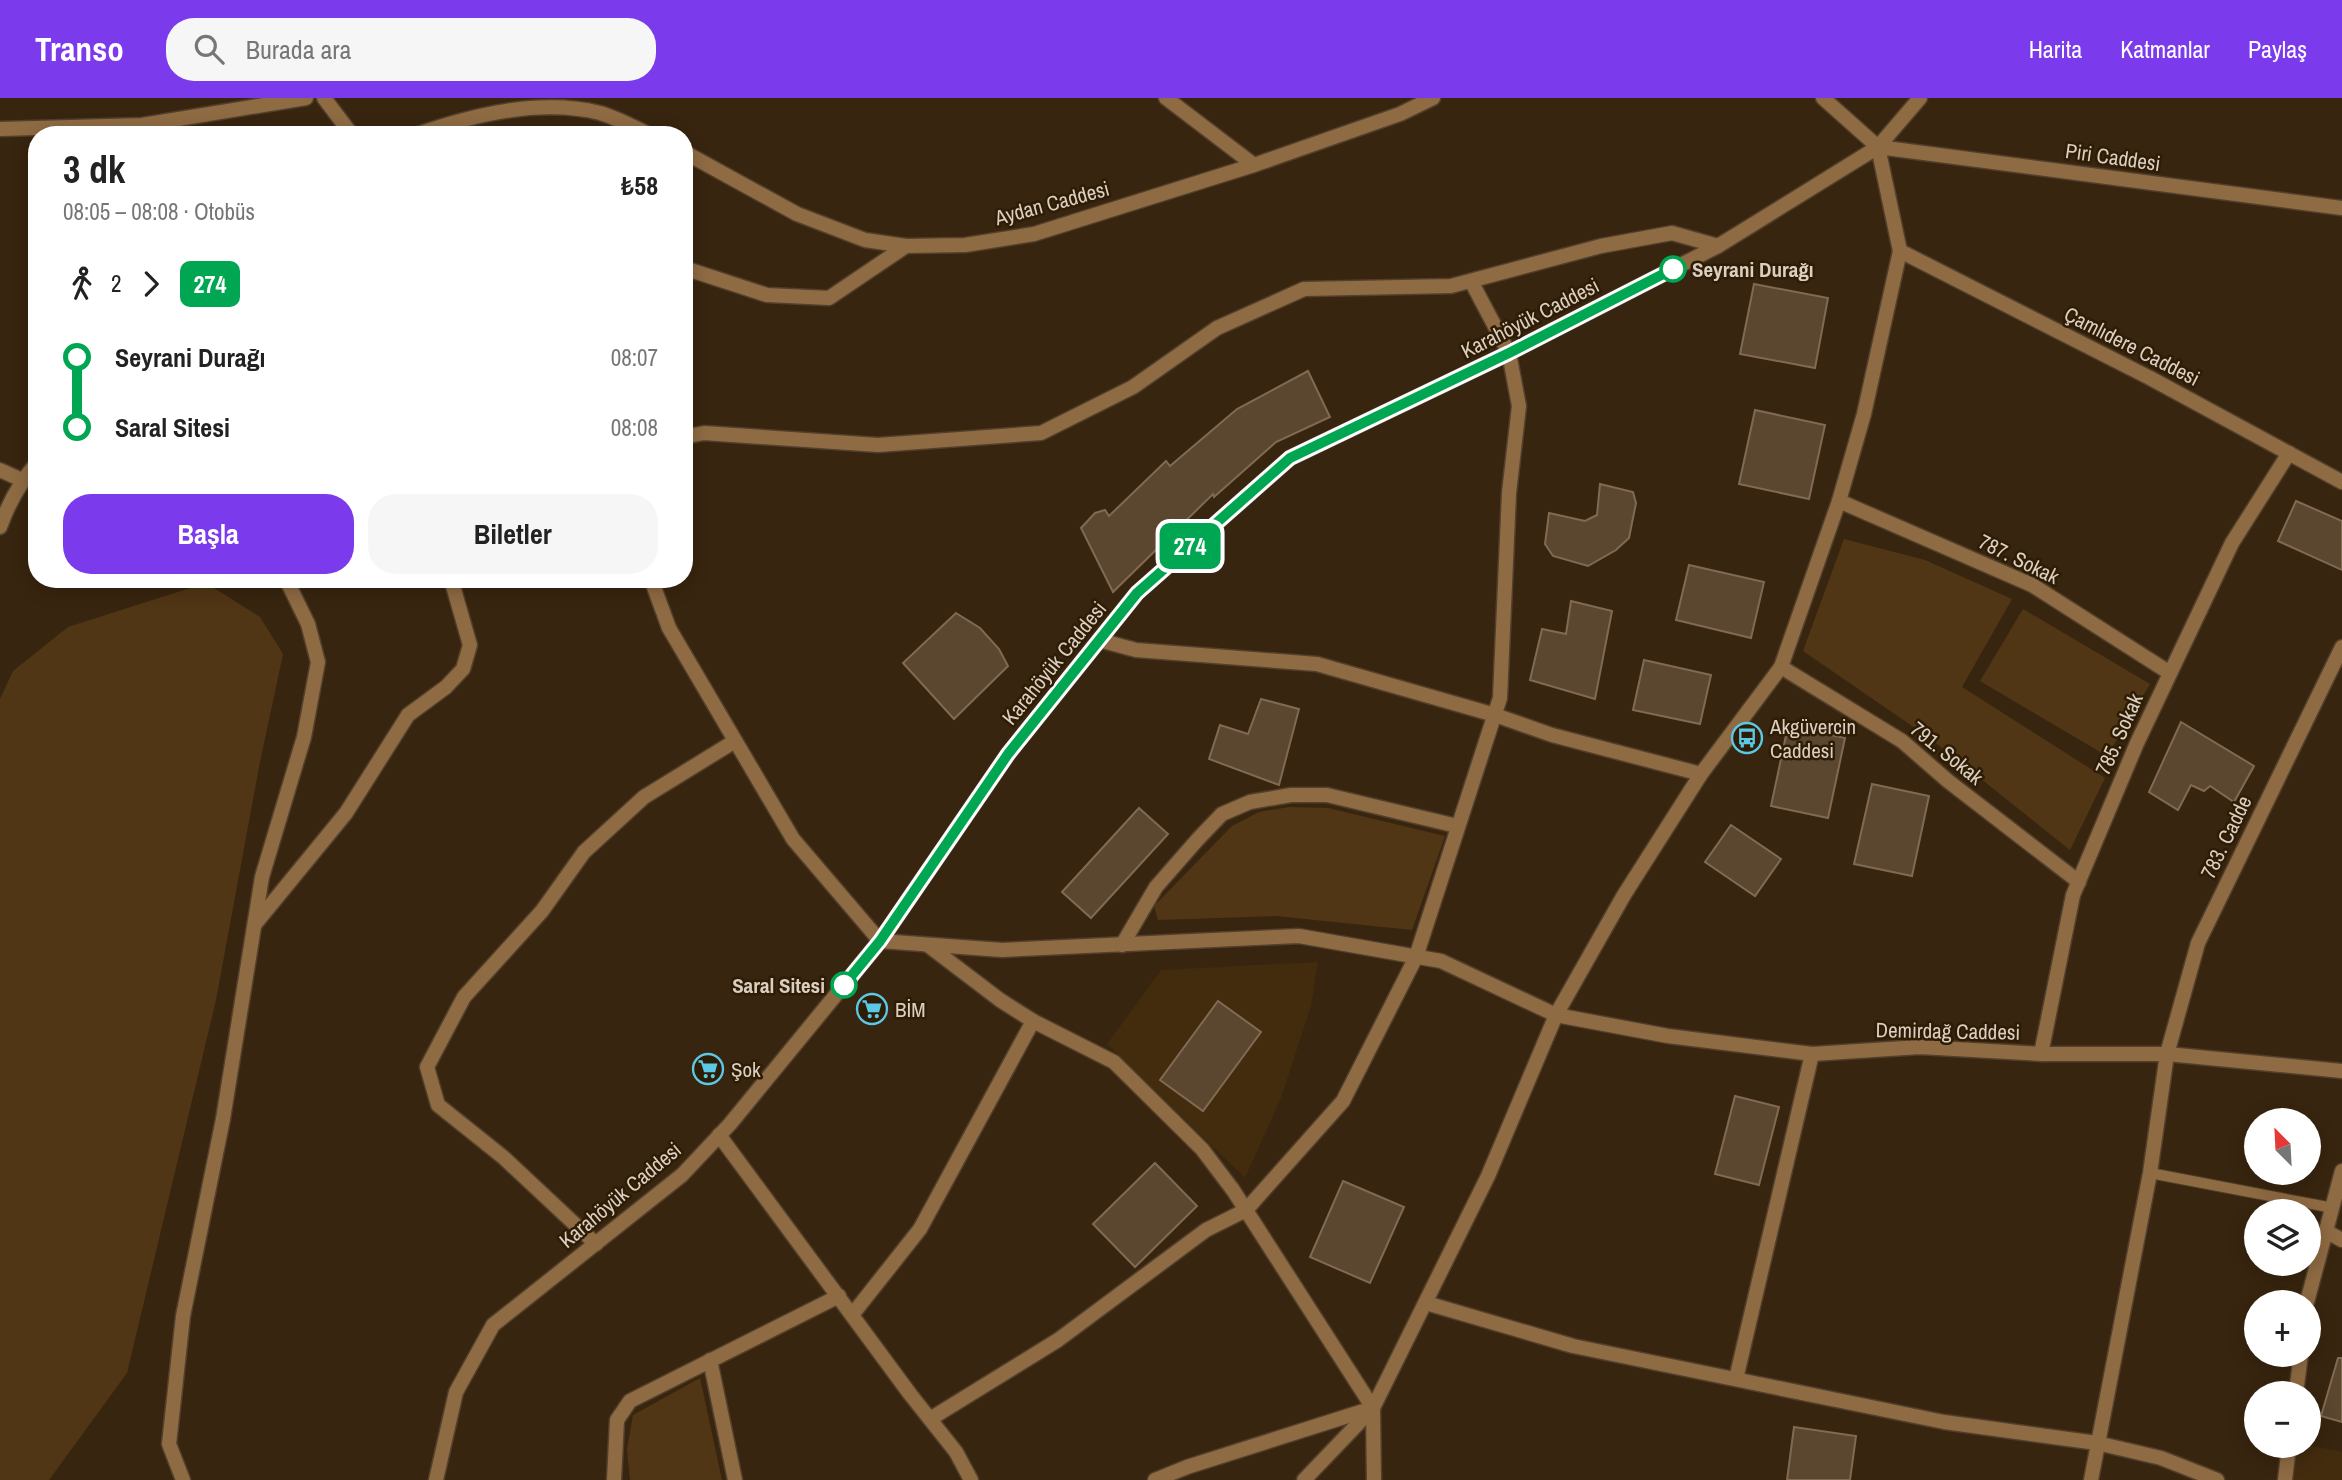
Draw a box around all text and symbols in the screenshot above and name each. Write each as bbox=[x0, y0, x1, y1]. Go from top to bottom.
search box bbox=[166, 18, 656, 81]
text: Transo bbox=[35, 27, 124, 71]
icon: search bbox=[190, 30, 228, 68]
text: Burada ara bbox=[246, 32, 351, 67]
text: Harita bbox=[2029, 33, 2082, 65]
text: Katmanlar bbox=[2120, 33, 2210, 65]
text: Paylaş bbox=[2248, 33, 2307, 65]
street label: Piri Caddesi bbox=[2064, 136, 2162, 178]
text: 3 dk bbox=[63, 144, 125, 195]
text: ₺58 bbox=[621, 168, 658, 203]
street label: Aydan Caddesi bbox=[991, 174, 1112, 232]
text: 08:05 – 08:08 · Otobüs bbox=[63, 196, 255, 227]
place label: Seyrani Durağı bbox=[1692, 255, 1814, 284]
marker: Seyrani Durağı bbox=[1660, 256, 1686, 282]
icon: walk bbox=[63, 265, 101, 303]
icon: forward bbox=[132, 265, 170, 303]
text: 2 bbox=[111, 268, 122, 299]
text: 274 bbox=[194, 268, 226, 300]
street label: Karahöyük Caddesi bbox=[1456, 271, 1604, 365]
street label: Çamlıdere Caddesi bbox=[2059, 299, 2205, 393]
text: Seyrani Durağı bbox=[115, 340, 266, 375]
text: 08:07 bbox=[611, 342, 658, 373]
text: Saral Sitesi bbox=[115, 410, 230, 445]
text: 08:08 bbox=[611, 412, 658, 443]
button: Başla bbox=[63, 494, 354, 574]
button: Biletler bbox=[368, 494, 658, 574]
line badge: 274 bbox=[1150, 523, 1230, 569]
street label: 787. Sokak bbox=[1974, 527, 2064, 591]
text: 274 bbox=[1174, 530, 1206, 562]
street label: Karahöyük Caddesi bbox=[995, 595, 1113, 731]
street label: 785. Sokak bbox=[2088, 688, 2150, 779]
place label: Akgüvercin Caddesi bbox=[1769, 712, 1856, 765]
street label: 791. Sokak bbox=[1904, 715, 1990, 792]
bus stop icon: Akgüvercin Caddesi bbox=[1730, 721, 1764, 755]
street label: 783. Cadde bbox=[2193, 791, 2259, 883]
place label: Saral Sitesi bbox=[732, 971, 825, 1000]
marker: Saral Sitesi bbox=[831, 972, 857, 998]
supermarket icon: BİM bbox=[855, 992, 889, 1026]
place label: BİM bbox=[895, 995, 926, 1024]
street label: Demirdağ Caddesi bbox=[1875, 1015, 2021, 1047]
supermarket icon: Şok bbox=[691, 1052, 725, 1086]
place label: Şok bbox=[731, 1055, 761, 1084]
north arrow bbox=[2244, 1108, 2320, 1185]
map controls bbox=[2244, 1108, 2321, 1458]
street label: Karahöyük Caddesi bbox=[553, 1135, 687, 1255]
button: layers bbox=[2244, 1199, 2321, 1276]
button: + bbox=[2244, 1290, 2321, 1367]
button: − bbox=[2244, 1381, 2321, 1458]

